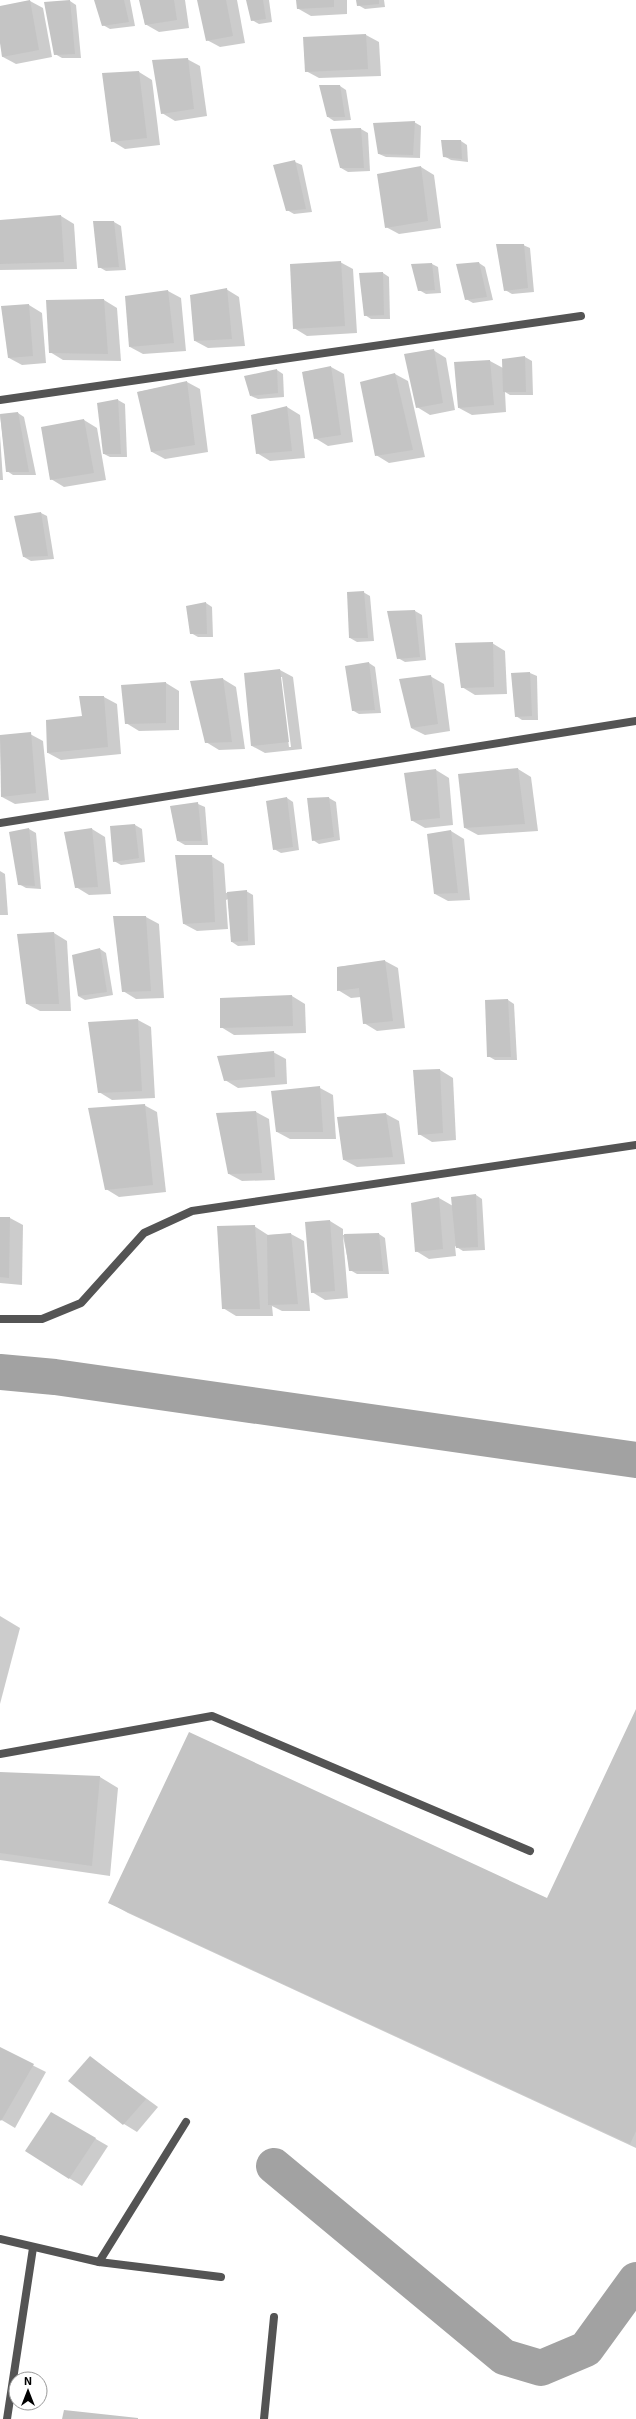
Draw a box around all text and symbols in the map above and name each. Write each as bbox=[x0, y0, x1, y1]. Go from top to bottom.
north arrow bbox=[8, 2371, 48, 2411]
text: N bbox=[24, 2374, 32, 2387]

